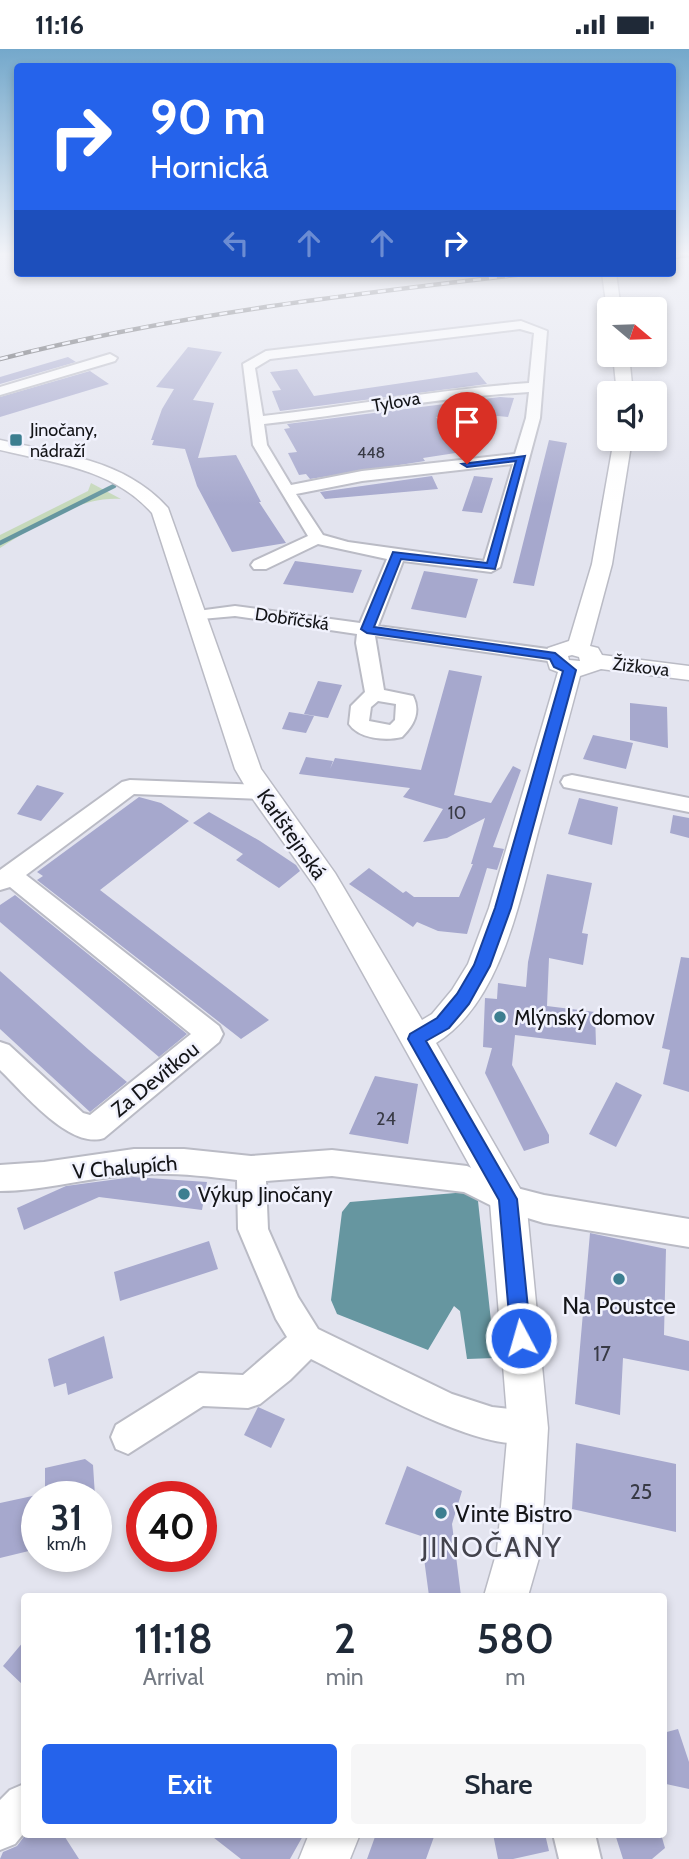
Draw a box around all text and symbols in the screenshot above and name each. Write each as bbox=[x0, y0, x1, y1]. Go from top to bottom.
text: 11:16 bbox=[35, 9, 84, 41]
text: 90 m bbox=[150, 87, 266, 146]
icon: right bbox=[35, 91, 126, 182]
text: Hornická bbox=[150, 147, 269, 186]
icon: left bbox=[217, 224, 255, 262]
icon: ahead bbox=[290, 224, 328, 262]
icon: ahead bbox=[363, 224, 401, 262]
icon: right bbox=[436, 224, 474, 262]
north arrow bbox=[597, 297, 667, 367]
map controls bbox=[597, 297, 667, 451]
button: sound bbox=[597, 381, 667, 451]
street label: Tylova bbox=[370, 387, 422, 417]
pin bbox=[437, 392, 497, 464]
icon: arrive bbox=[448, 403, 486, 441]
place label: Jinočany, nádraží bbox=[29, 419, 97, 462]
marker: Jinočany, nádraží bbox=[8, 432, 24, 448]
house number: 448 bbox=[357, 443, 385, 462]
street label: Dobříčská bbox=[254, 603, 331, 635]
street label: Žižkova bbox=[611, 652, 671, 681]
street label: Karlštejnská bbox=[251, 784, 332, 884]
house number: 10 bbox=[448, 802, 466, 824]
place label: Mlýnský domov bbox=[514, 1005, 655, 1030]
marker: Mlýnský domov bbox=[492, 1009, 508, 1025]
street label: Za Devítkou bbox=[106, 1036, 204, 1122]
house number: 24 bbox=[376, 1108, 396, 1130]
street label: V Chalupích bbox=[72, 1150, 178, 1184]
place label: Výkup Jinočany bbox=[198, 1182, 333, 1207]
marker: Výkup Jinočany bbox=[176, 1186, 192, 1202]
marker: Na Poustce bbox=[611, 1271, 627, 1287]
place label: Na Poustce bbox=[562, 1291, 676, 1320]
position arrow bbox=[484, 1301, 558, 1375]
house number: 17 bbox=[593, 1341, 611, 1366]
house number: 25 bbox=[630, 1479, 652, 1504]
speed limit sign: 40 bbox=[126, 1481, 217, 1572]
text: 31 bbox=[51, 1496, 82, 1539]
place label: Vinte Bistro bbox=[455, 1499, 572, 1528]
marker: Vinte Bistro bbox=[433, 1505, 449, 1521]
district label: JINOČANY bbox=[420, 1530, 563, 1564]
text: km/h bbox=[47, 1533, 86, 1555]
text: 11:18 bbox=[134, 1612, 213, 1664]
text: 2 bbox=[334, 1612, 356, 1664]
text: 580 bbox=[477, 1612, 554, 1664]
text: Arrival bbox=[143, 1663, 204, 1691]
text: min bbox=[326, 1663, 364, 1691]
text: m bbox=[505, 1663, 525, 1691]
button: Exit bbox=[42, 1744, 337, 1824]
button: Share bbox=[351, 1744, 646, 1824]

